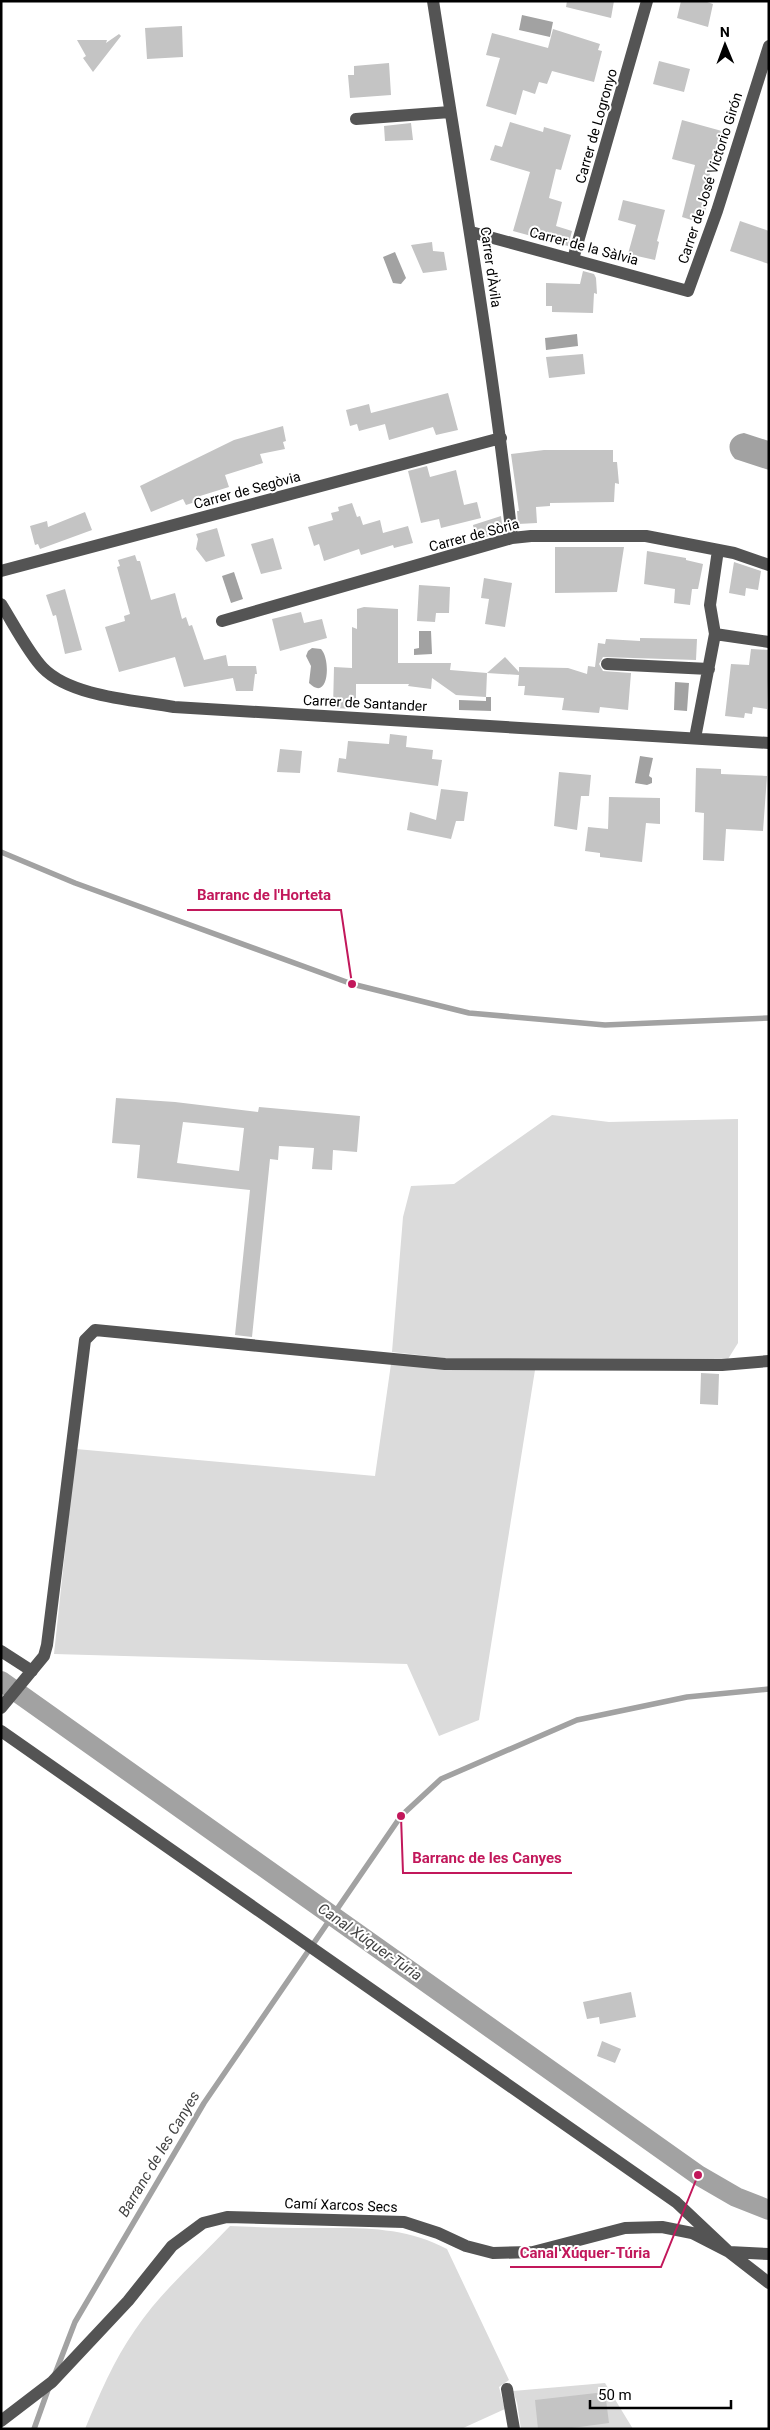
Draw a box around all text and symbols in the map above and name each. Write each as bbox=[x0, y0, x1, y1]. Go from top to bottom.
north arrow bbox=[700, 20, 750, 70]
text: N bbox=[720, 24, 730, 40]
street label: Carrer de Logronyo bbox=[572, 67, 620, 185]
street label: Carrer de José Victorio Girón bbox=[675, 90, 745, 266]
street label: Carrer de la Sàlvia bbox=[528, 224, 640, 268]
street label: Carrer d'Àvila bbox=[477, 226, 506, 308]
street label: Carrer de Segòvia bbox=[192, 468, 302, 512]
street label: Carrer de Sòria bbox=[427, 515, 521, 555]
street label: Carrer de Santander bbox=[303, 692, 428, 714]
callout: Barranc de l'Horteta bbox=[187, 880, 341, 910]
text: Barranc de l'Horteta bbox=[197, 886, 331, 904]
callout: Barranc de les Canyes bbox=[403, 1843, 572, 1873]
text: Barranc de les Canyes bbox=[412, 1849, 562, 1867]
water label: Canal Xúquer-Túria bbox=[315, 1899, 426, 1985]
water label: Barranc de les Canyes bbox=[114, 2088, 204, 2220]
street label: Camí Xarcos Secs bbox=[284, 2195, 398, 2215]
callout: Canal Xúquer-Túria bbox=[510, 2237, 661, 2267]
text: Canal Xúquer-Túria bbox=[520, 2244, 650, 2262]
scale bar bbox=[590, 2378, 731, 2410]
text: 50 m bbox=[598, 2386, 632, 2404]

